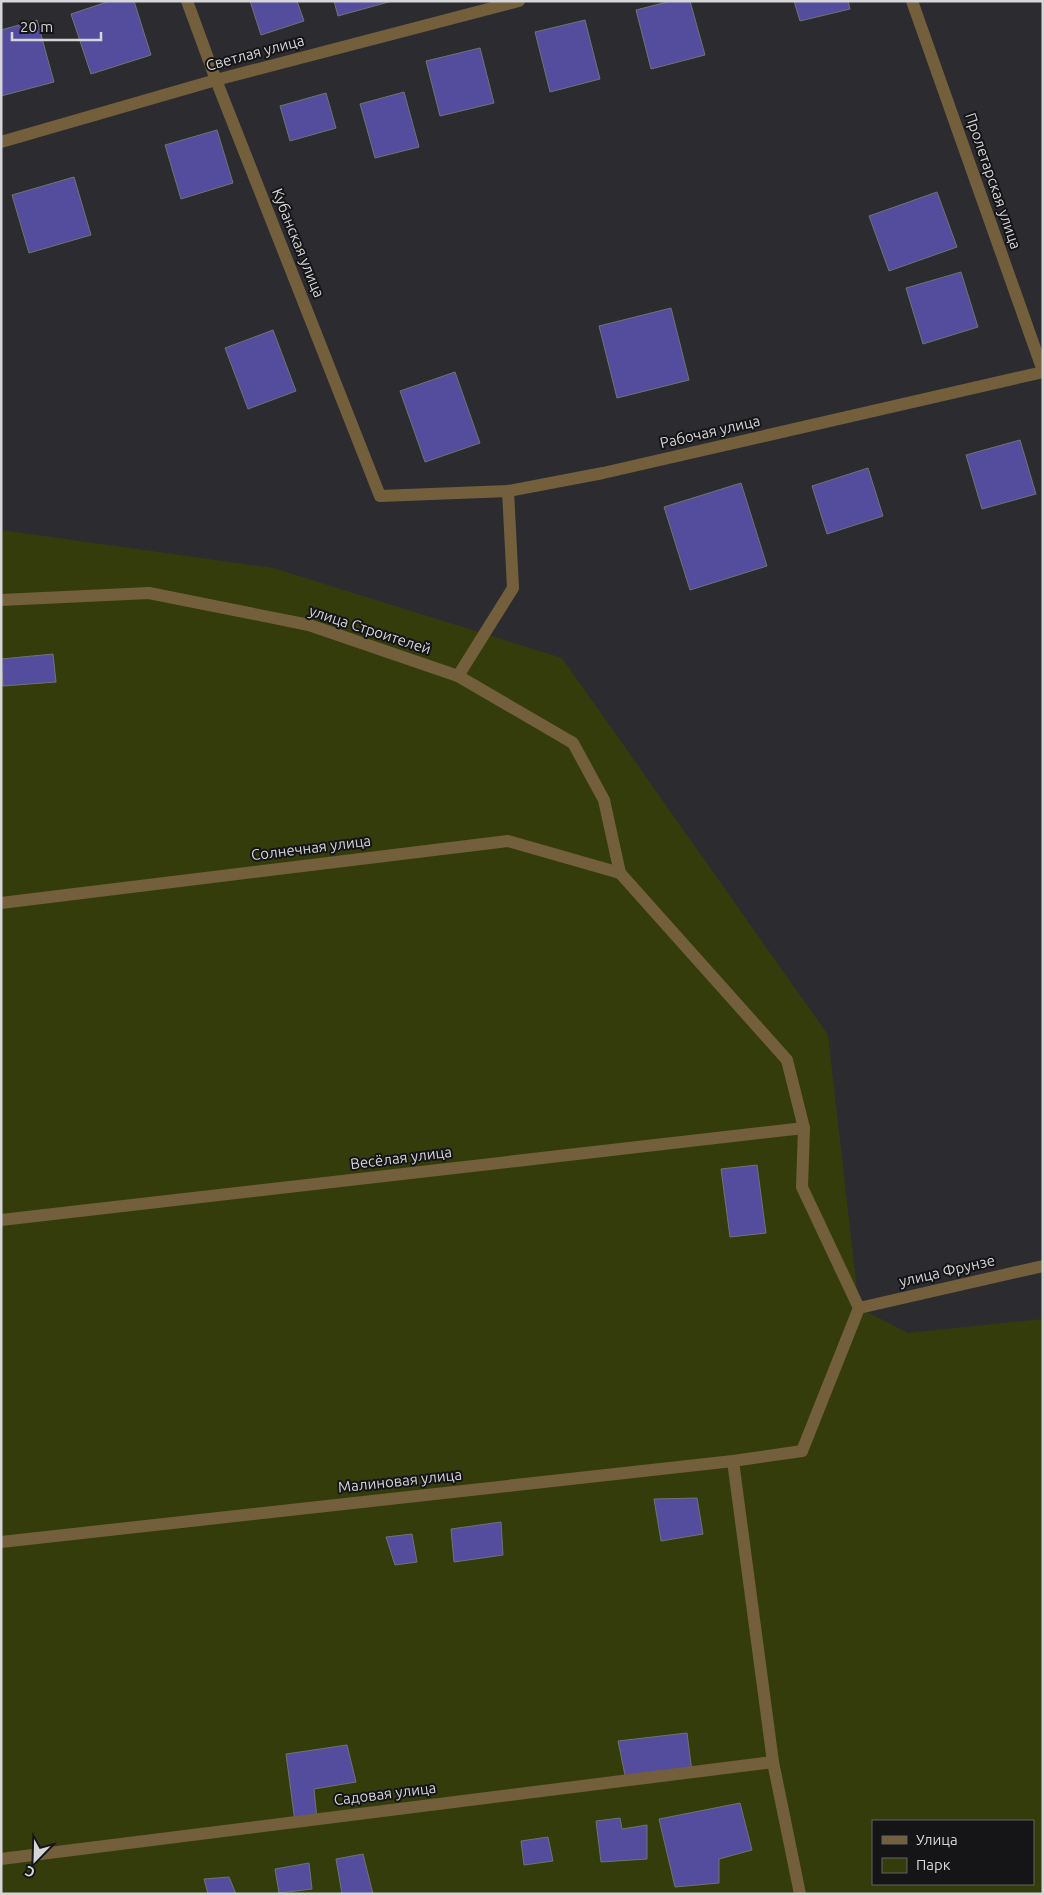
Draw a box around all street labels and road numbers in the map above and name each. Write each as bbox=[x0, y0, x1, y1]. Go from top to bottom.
street label: Светлая улица bbox=[204, 31, 306, 74]
street label: Пролетарская улица bbox=[962, 110, 1025, 251]
street label: Кубанская улица bbox=[269, 186, 328, 300]
street label: Рабочая улица bbox=[658, 412, 762, 451]
street label: улица Строителей bbox=[307, 602, 433, 657]
street label: Солнечная улица bbox=[250, 832, 372, 863]
street label: Весёлая улица bbox=[349, 1143, 453, 1172]
street label: улица Фрунзе bbox=[897, 1251, 996, 1290]
street label: Малиновая улица bbox=[337, 1466, 463, 1495]
street label: Садовая улица bbox=[333, 1779, 437, 1808]

